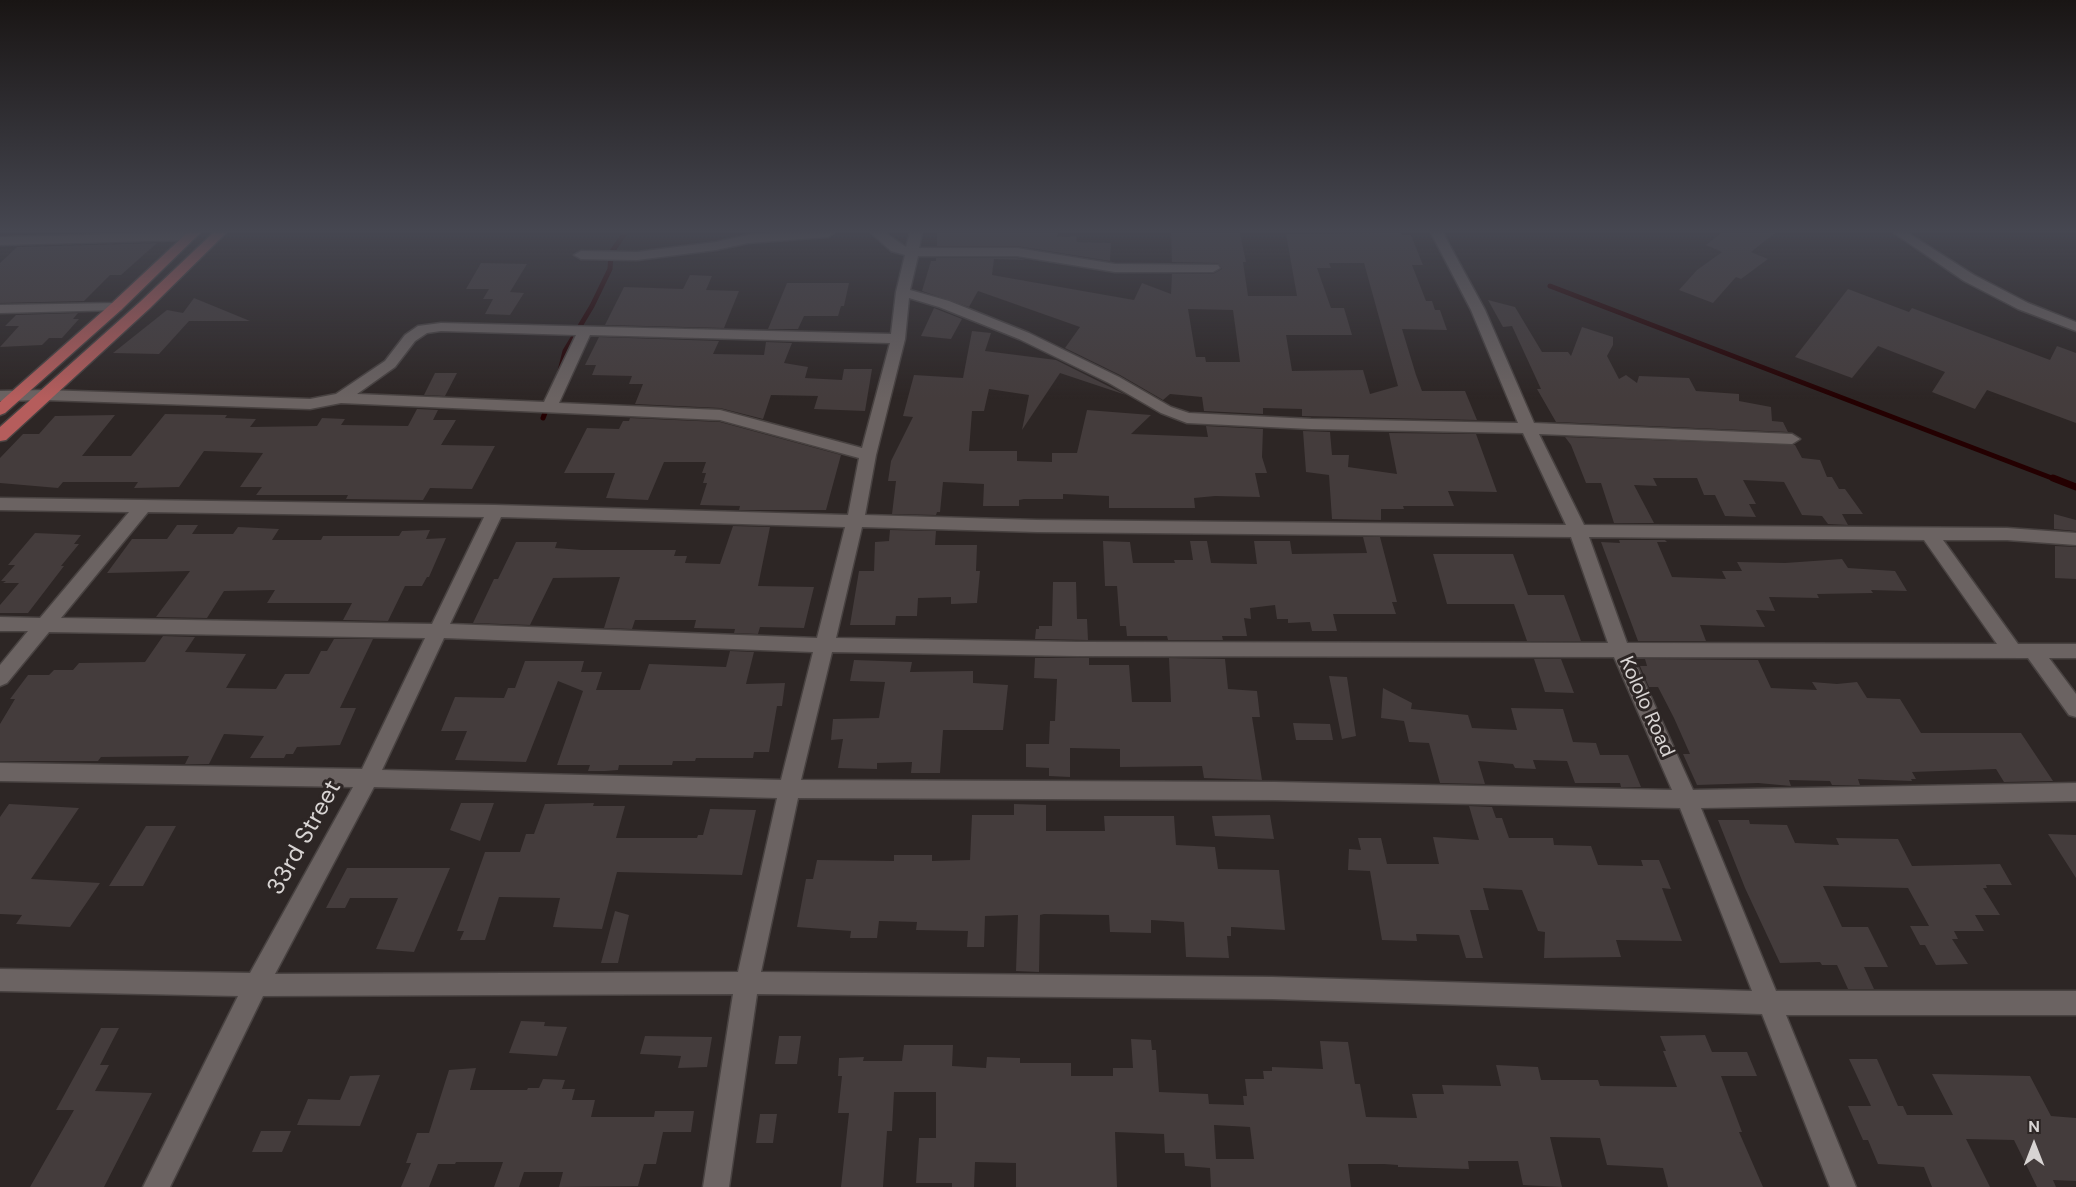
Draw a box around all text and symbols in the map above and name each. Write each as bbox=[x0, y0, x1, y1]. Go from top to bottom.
street label: Kololo Road bbox=[1613, 653, 1679, 761]
street label: 33rd Street bbox=[262, 776, 348, 900]
north arrow bbox=[2004, 1115, 2064, 1175]
text: N bbox=[2028, 1116, 2040, 1137]

